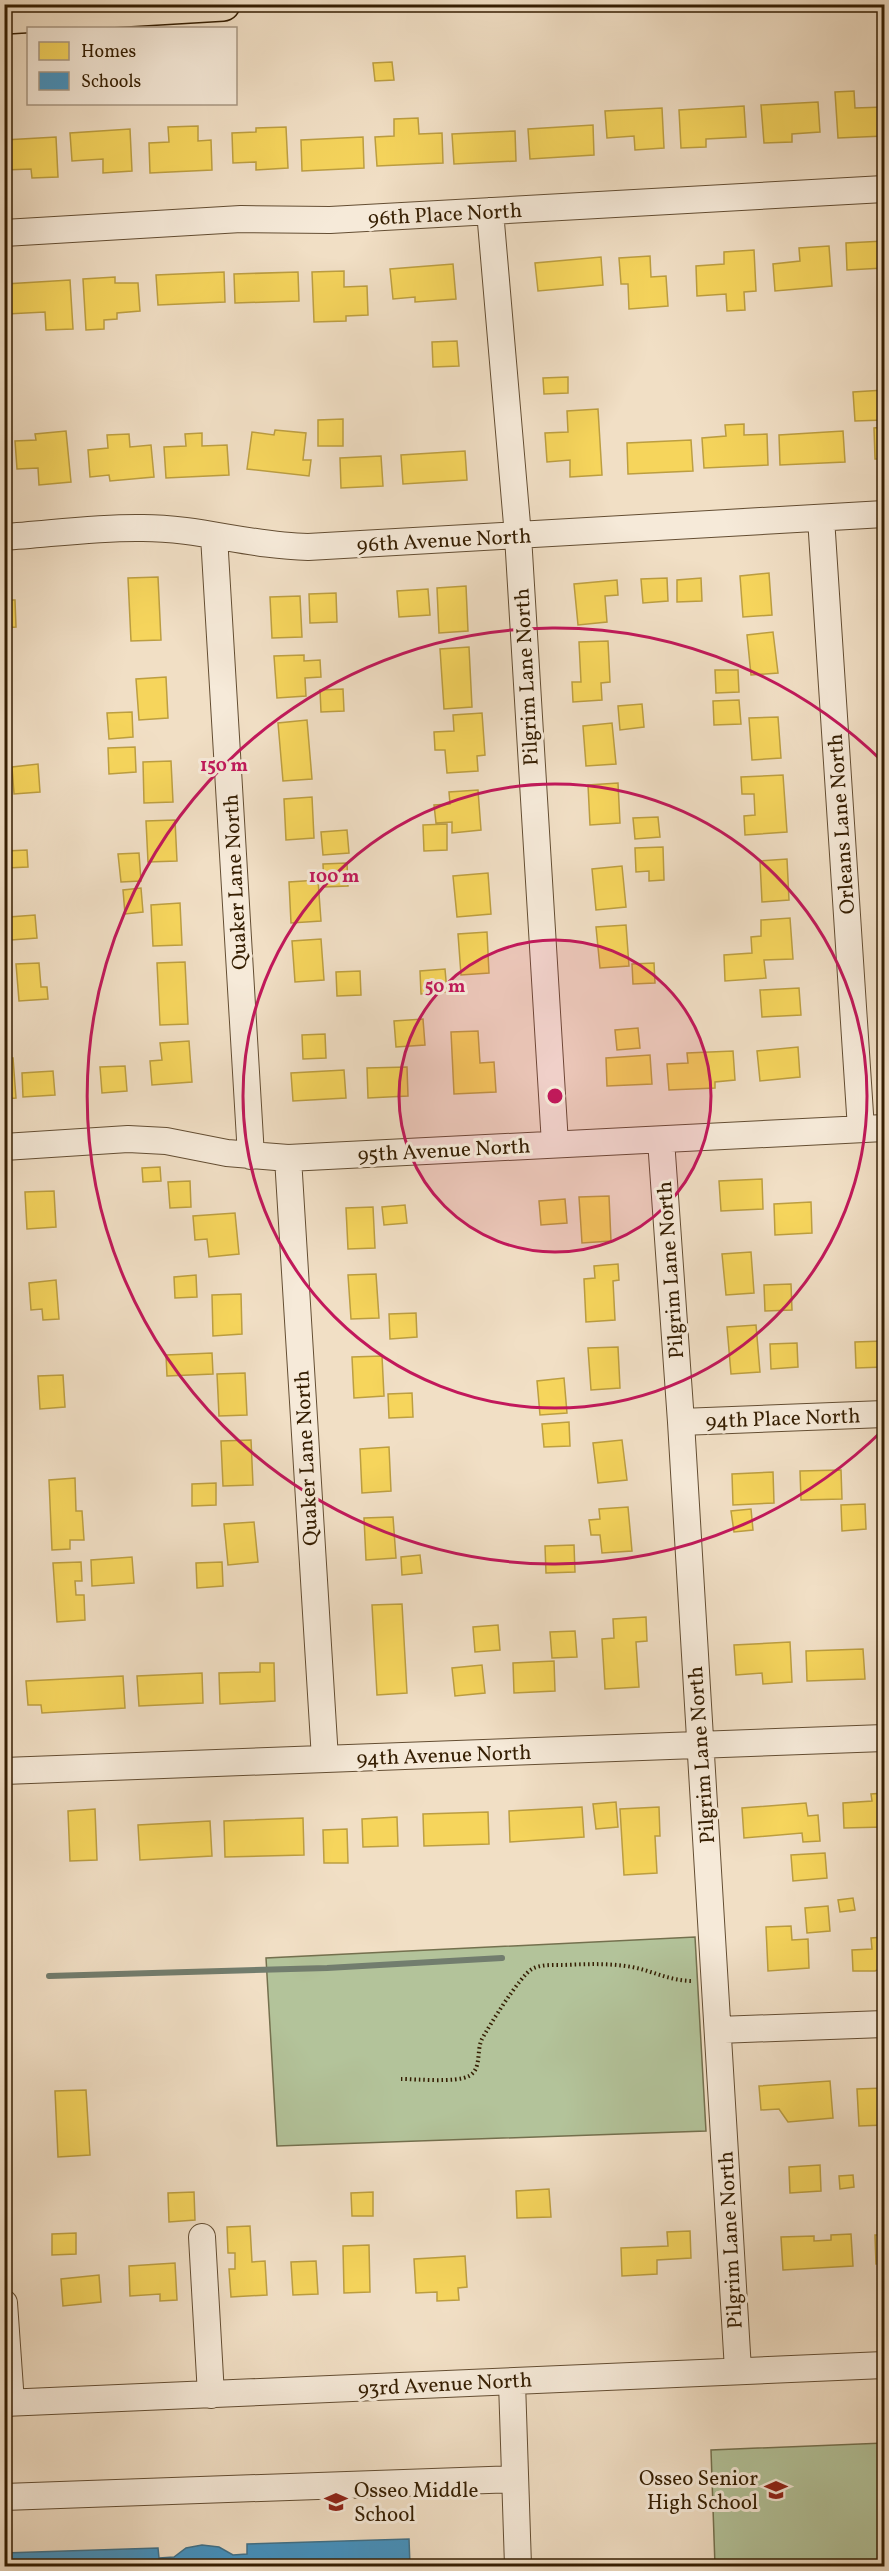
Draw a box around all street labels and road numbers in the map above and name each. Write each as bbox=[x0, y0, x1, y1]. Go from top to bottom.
street label: 96th Place North bbox=[367, 197, 523, 234]
street label: 96th Avenue North bbox=[356, 522, 532, 561]
street label: Pilgrim Lane North bbox=[508, 587, 547, 766]
street label: Orleans Lane North bbox=[822, 733, 863, 915]
street label: Quaker Lane North bbox=[217, 793, 256, 971]
street label: 95th Avenue North bbox=[357, 1132, 531, 1171]
street label: Pilgrim Lane North bbox=[651, 1180, 692, 1360]
street label: Quaker Lane North bbox=[288, 1369, 327, 1547]
street label: 94th Place North bbox=[705, 1402, 861, 1437]
street label: Pilgrim Lane North bbox=[682, 1665, 723, 1845]
street label: 94th Avenue North bbox=[356, 1739, 532, 1774]
street label: Pilgrim Lane North bbox=[712, 2150, 751, 2329]
street label: 93rd Avenue North bbox=[357, 2366, 533, 2405]

